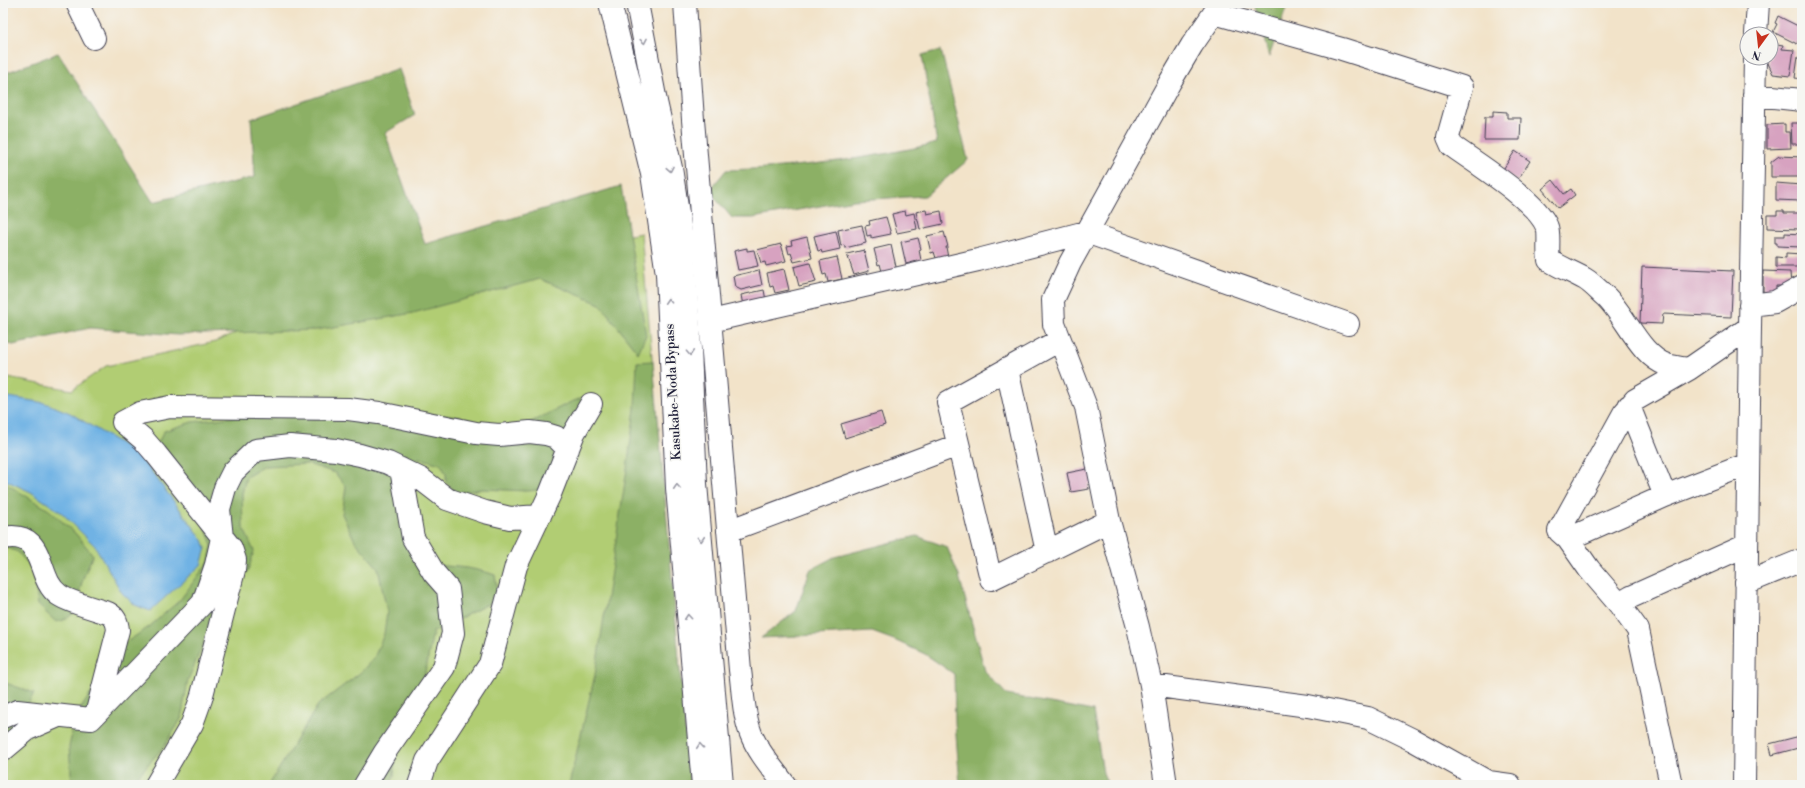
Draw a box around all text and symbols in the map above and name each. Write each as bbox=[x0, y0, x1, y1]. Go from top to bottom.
north arrow bbox=[1739, 26, 1779, 66]
one-way arrow bbox=[639, 38, 648, 44]
text: N bbox=[1750, 47, 1763, 63]
one-way arrow bbox=[666, 165, 674, 172]
one-way arrow bbox=[664, 298, 672, 304]
street label: Kasukabe-Noda Bypass bbox=[661, 323, 685, 461]
one-way arrow bbox=[686, 350, 695, 356]
one-way arrow bbox=[673, 484, 682, 490]
one-way arrow bbox=[696, 536, 705, 542]
one-way arrow bbox=[684, 614, 693, 620]
one-way arrow bbox=[695, 743, 704, 749]

